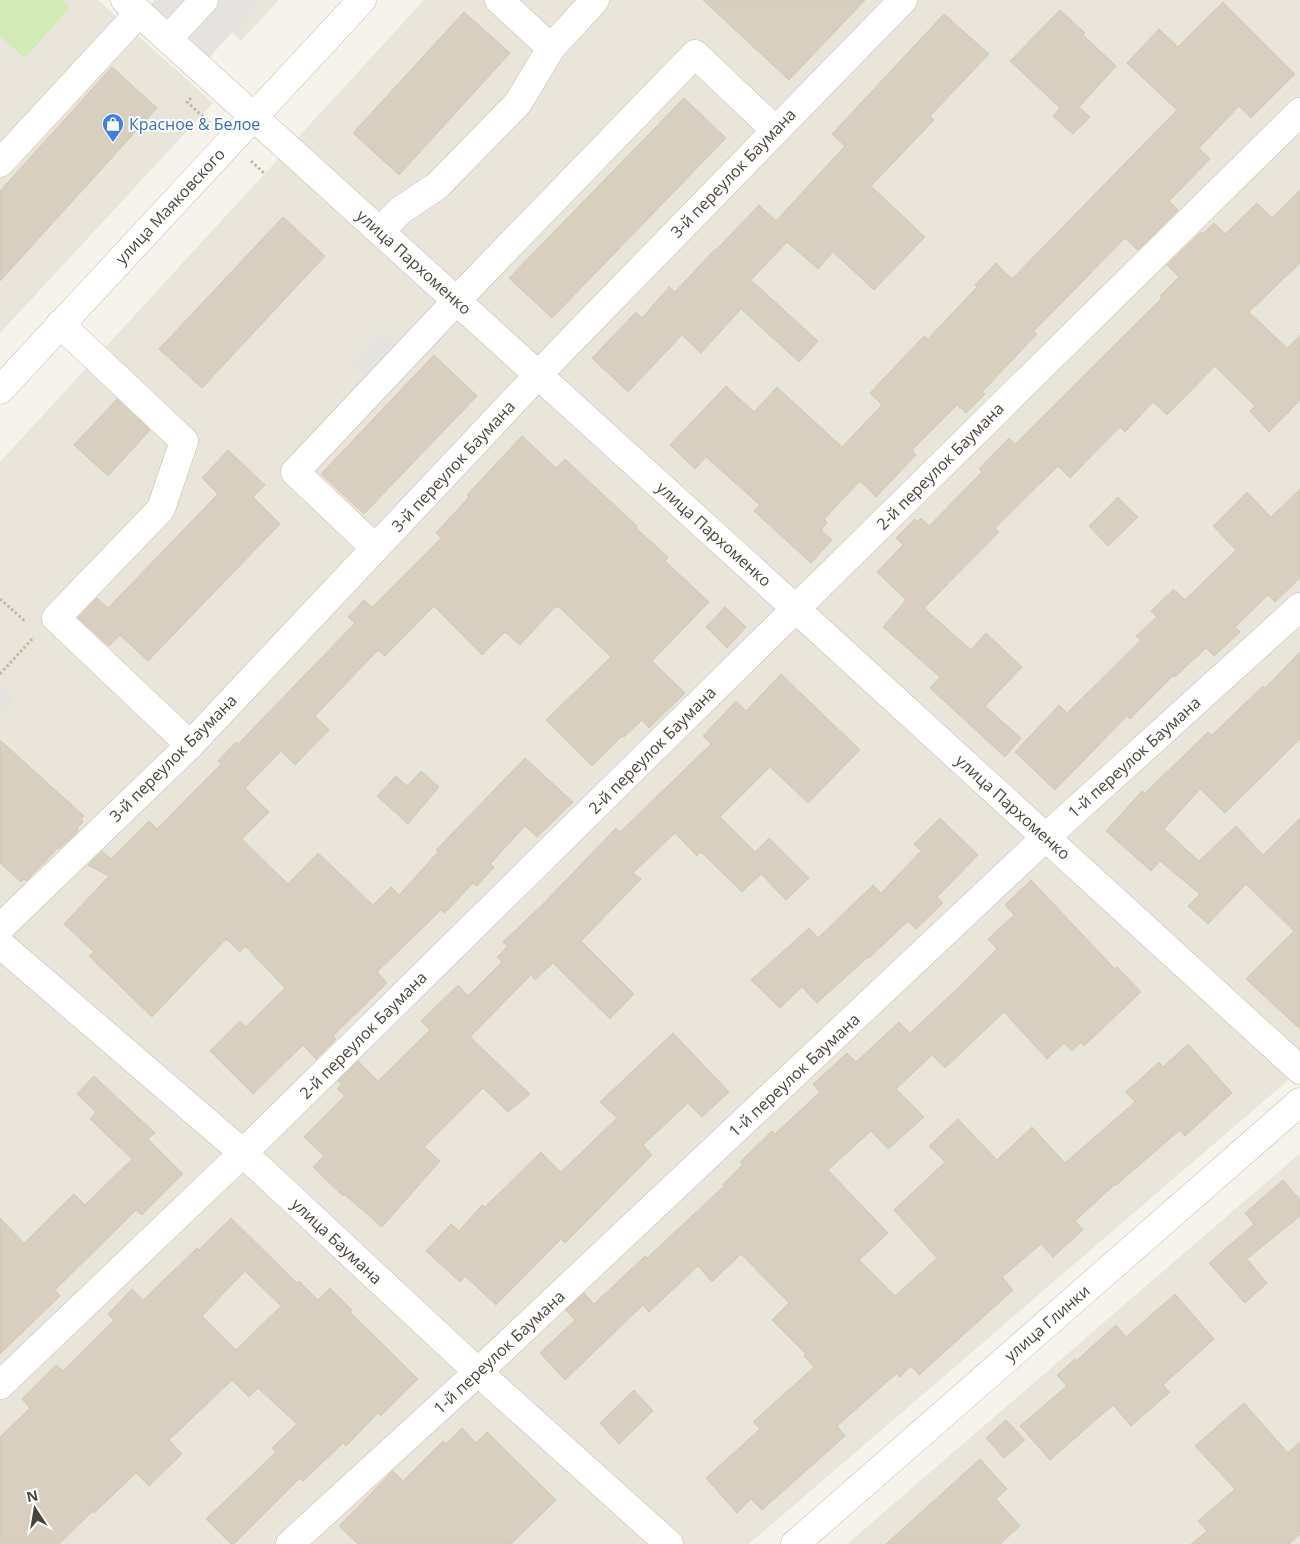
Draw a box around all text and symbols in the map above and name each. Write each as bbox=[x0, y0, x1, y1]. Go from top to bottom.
street label: 3-й переулок Баумана bbox=[665, 104, 801, 242]
shop icon: Красное & Белое bbox=[101, 112, 125, 143]
place label: Красное & Белое bbox=[129, 113, 260, 135]
street label: улица Маяковского bbox=[110, 143, 230, 269]
street label: улица Пархоменко bbox=[352, 204, 476, 320]
street label: 3-й переулок Баумана bbox=[386, 396, 520, 536]
street label: 2-й переулок Баумана bbox=[871, 397, 1009, 535]
street label: улица Пархоменко bbox=[652, 476, 776, 592]
street label: 2-й переулок Баумана bbox=[583, 681, 721, 819]
street label: 3-й переулок Баумана bbox=[104, 689, 242, 827]
street label: 1-й переулок Баумана bbox=[1063, 691, 1205, 823]
street label: улица Пархоменко bbox=[951, 749, 1075, 865]
street label: 2-й переулок Баумана bbox=[294, 966, 432, 1104]
street label: 1-й переулок Баумана bbox=[724, 1008, 864, 1142]
street label: улица Баумана bbox=[287, 1193, 387, 1289]
street label: улица Глинки bbox=[1000, 1280, 1094, 1366]
street label: 1-й переулок Баумана bbox=[429, 1285, 569, 1419]
north arrow bbox=[10, 1484, 60, 1534]
text: N bbox=[25, 1485, 40, 1506]

